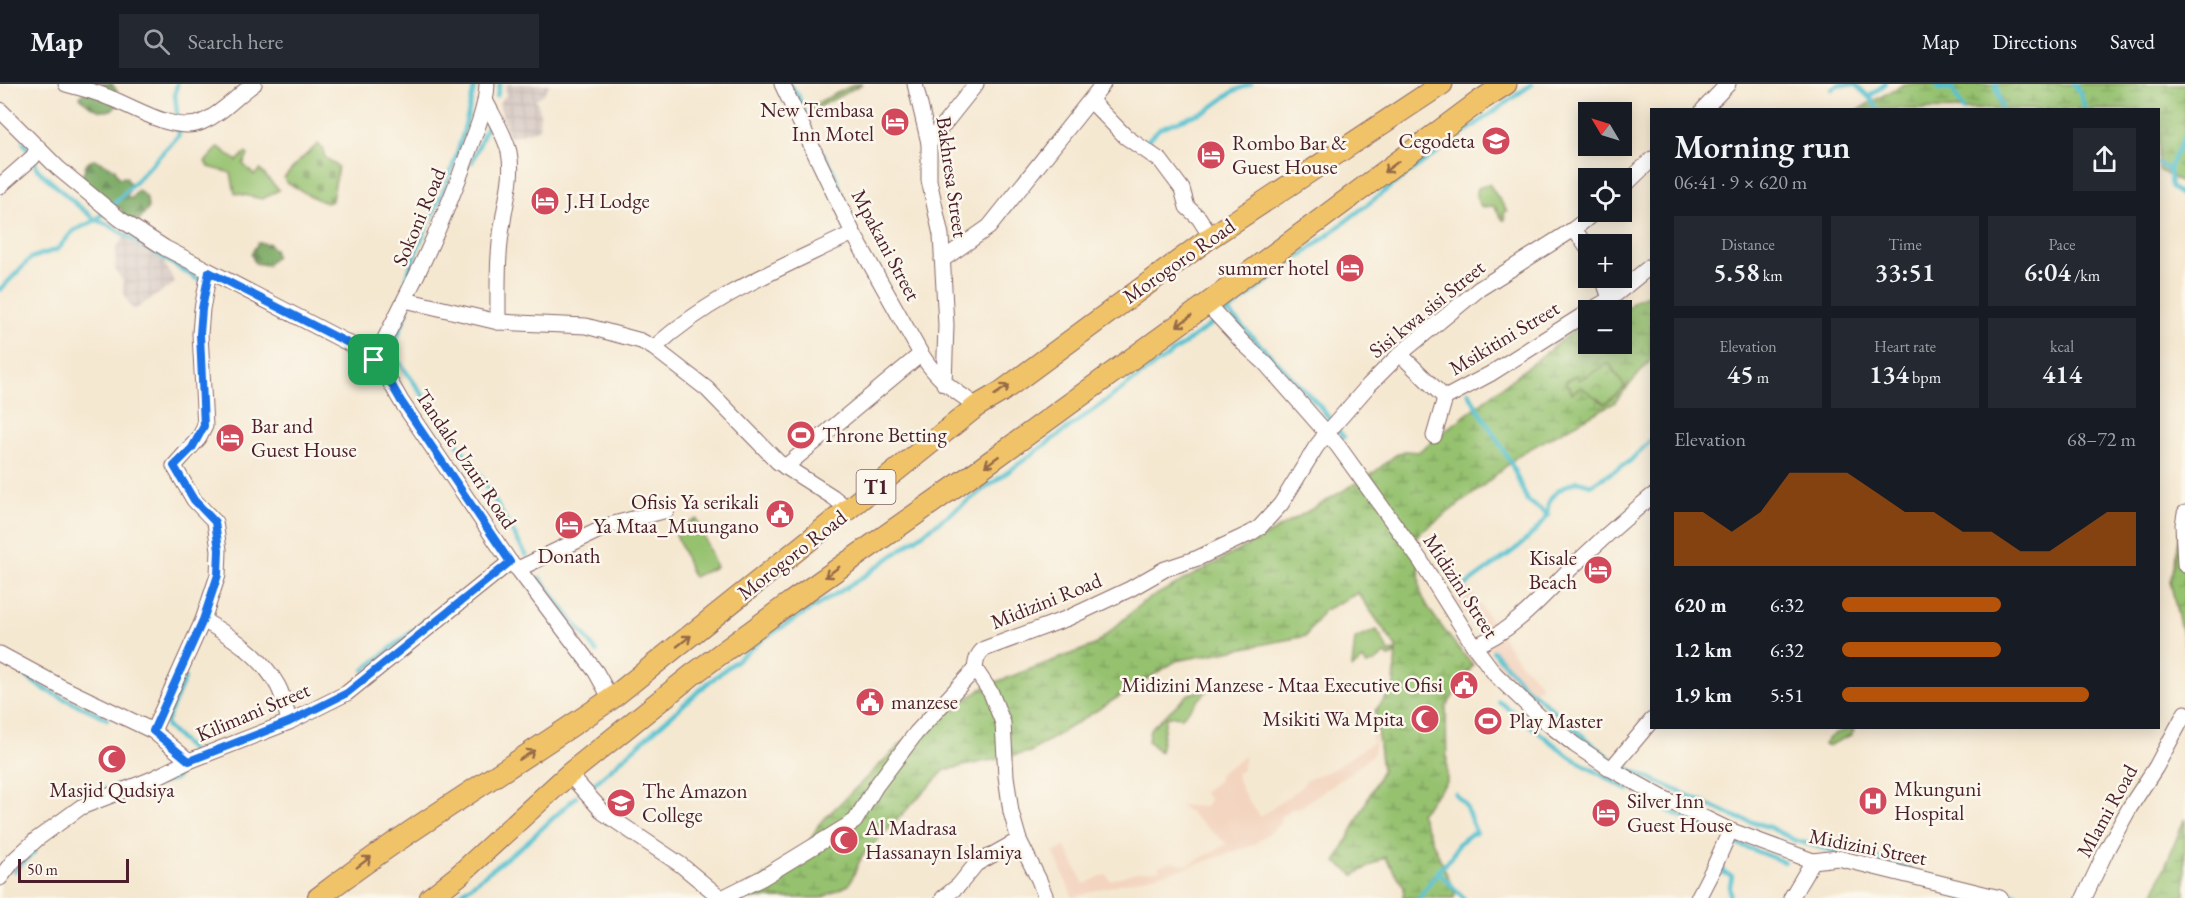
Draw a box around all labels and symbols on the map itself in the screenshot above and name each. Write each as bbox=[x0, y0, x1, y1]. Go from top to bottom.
place label: New Tembasa Inn Motel bbox=[760, 96, 875, 147]
north arrow bbox=[1578, 102, 1632, 156]
hotel icon: New Tembasa Inn Motel bbox=[879, 106, 911, 138]
street label: Bakhresa Street bbox=[931, 115, 974, 240]
school or university icon: Cegodeta bbox=[1480, 125, 1512, 157]
place label: Cegodeta bbox=[1399, 127, 1476, 154]
place label: Rombo Bar & Guest House bbox=[1232, 129, 1347, 180]
hotel icon: Rombo Bar & Guest House bbox=[1195, 139, 1227, 171]
one-way arrow bbox=[1383, 161, 1399, 173]
street label: Sokoni Road bbox=[386, 163, 452, 270]
street label: Mpakani Street bbox=[846, 184, 927, 306]
hotel icon: J.H Lodge bbox=[529, 185, 561, 217]
place label: J.H Lodge bbox=[564, 187, 650, 214]
street label: Morogoro Road bbox=[1117, 212, 1241, 309]
hotel icon: summer hotel bbox=[1334, 252, 1366, 284]
street label: Sisi kwa sisi Street bbox=[1363, 253, 1491, 364]
place label: summer hotel bbox=[1218, 254, 1329, 281]
street label: Msikitini Street bbox=[1444, 294, 1564, 381]
one-way arrow bbox=[1176, 315, 1192, 328]
pin bbox=[348, 334, 399, 385]
street label: Tandale Uzuri Road bbox=[410, 384, 523, 534]
one-way arrow bbox=[994, 384, 1010, 396]
place label: Bar and Guest House bbox=[251, 412, 357, 463]
sports icon: Throne Betting bbox=[785, 419, 817, 451]
place label: Throne Betting bbox=[822, 421, 948, 448]
hotel icon: Bar and Guest House bbox=[214, 422, 246, 454]
one-way arrow bbox=[984, 454, 1000, 467]
road number: T1 bbox=[856, 470, 896, 504]
place label: Ofisis Ya serikali Ya Mtaa_Muungano bbox=[593, 488, 759, 539]
public building icon: Ofisis Ya serikali Ya Mtaa_Muungano bbox=[764, 498, 796, 530]
street label: Morogoro Road bbox=[732, 503, 852, 606]
hotel icon: Donath bbox=[553, 509, 585, 541]
street label: Midizini Street bbox=[1418, 528, 1505, 644]
place label: Donath bbox=[537, 542, 601, 569]
place label: Kisale Beach bbox=[1529, 544, 1577, 595]
hotel icon: Kisale Beach bbox=[1582, 554, 1614, 586]
one-way arrow bbox=[824, 566, 840, 578]
street label: Midizini Road bbox=[986, 566, 1106, 635]
one-way arrow bbox=[676, 634, 692, 647]
public building icon: Midizini Manzese - Mtaa Executive Ofisi bbox=[1448, 669, 1480, 701]
place label: Midizini Manzese - Mtaa Executive Ofisi bbox=[1121, 671, 1443, 698]
street label: Kilimani Street bbox=[192, 675, 314, 748]
public building icon: manzese bbox=[854, 686, 886, 718]
place label: manzese bbox=[891, 688, 958, 715]
mosque icon: Msikiti Wa Mpita bbox=[1409, 703, 1441, 735]
place label: Msikiti Wa Mpita bbox=[1263, 705, 1405, 732]
sports icon: Play Master bbox=[1472, 705, 1504, 737]
place label: Play Master bbox=[1509, 707, 1603, 734]
mosque icon: Masjid Qudsiya bbox=[96, 743, 128, 775]
one-way arrow bbox=[518, 749, 535, 761]
street label: Mlami Road bbox=[2070, 759, 2143, 862]
place label: Mkunguni Hospital bbox=[1894, 775, 1981, 826]
place label: Masjid Qudsiya bbox=[49, 776, 175, 804]
place label: The Amazon College bbox=[642, 777, 748, 828]
hospital icon: Mkunguni Hospital bbox=[1857, 785, 1889, 817]
school or university icon: The Amazon College bbox=[605, 787, 637, 819]
place label: Silver Inn Guest House bbox=[1627, 787, 1733, 838]
hotel icon: Silver Inn Guest House bbox=[1590, 797, 1622, 829]
place label: Al Madrasa Hassanayn Islamiya bbox=[864, 814, 1023, 865]
street label: Midizini Street bbox=[1807, 822, 1930, 871]
mosque icon: Al Madrasa Hassanayn Islamiya bbox=[828, 824, 860, 856]
scale bar bbox=[18, 856, 129, 884]
one-way arrow bbox=[356, 856, 372, 869]

